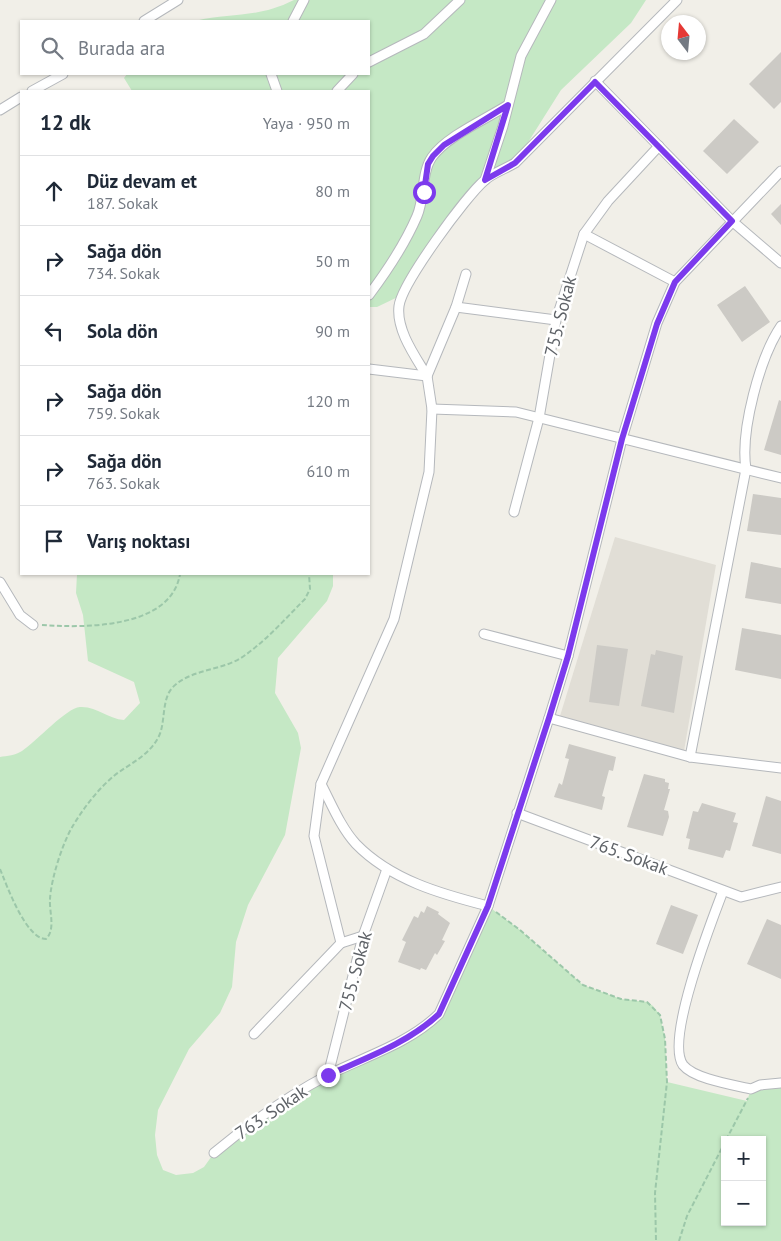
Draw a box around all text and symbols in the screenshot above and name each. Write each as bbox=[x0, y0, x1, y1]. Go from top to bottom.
north arrow bbox=[661, 15, 706, 60]
search box bbox=[20, 20, 370, 75]
icon: search bbox=[38, 34, 66, 62]
text: Burada ara bbox=[78, 36, 165, 60]
text: 12 dk bbox=[40, 109, 91, 136]
text: Yaya · 950 m bbox=[263, 113, 350, 133]
text: Düz devam et bbox=[87, 169, 197, 193]
icon: ahead bbox=[40, 177, 68, 205]
text: 80 m bbox=[315, 181, 350, 201]
route start bbox=[413, 181, 436, 204]
text: 187. Sokak bbox=[87, 193, 158, 213]
text: Sağa dön bbox=[87, 239, 162, 263]
icon: right bbox=[40, 247, 68, 275]
text: 50 m bbox=[315, 251, 350, 271]
text: 734. Sokak bbox=[87, 263, 160, 283]
street label: 755. Sokak bbox=[539, 273, 581, 359]
icon: left bbox=[40, 317, 68, 345]
text: Sola dön bbox=[87, 319, 158, 343]
text: 90 m bbox=[315, 321, 350, 341]
text: Sağa dön bbox=[87, 379, 162, 403]
icon: right bbox=[40, 387, 68, 415]
text: 120 m bbox=[307, 391, 350, 411]
text: 759. Sokak bbox=[87, 403, 160, 423]
text: Sağa dön bbox=[87, 449, 162, 473]
icon: right bbox=[40, 457, 68, 485]
text: 610 m bbox=[307, 461, 350, 481]
text: 763. Sokak bbox=[87, 473, 160, 493]
icon: arrive bbox=[40, 527, 68, 555]
text: Varış noktası bbox=[87, 529, 190, 553]
street label: 765. Sokak bbox=[587, 830, 672, 880]
street label: 755. Sokak bbox=[333, 928, 377, 1014]
route end bbox=[317, 1064, 340, 1087]
street label: 763. Sokak bbox=[231, 1079, 312, 1144]
map controls bbox=[721, 1136, 766, 1226]
button: + bbox=[721, 1136, 766, 1181]
button: − bbox=[721, 1181, 766, 1226]

